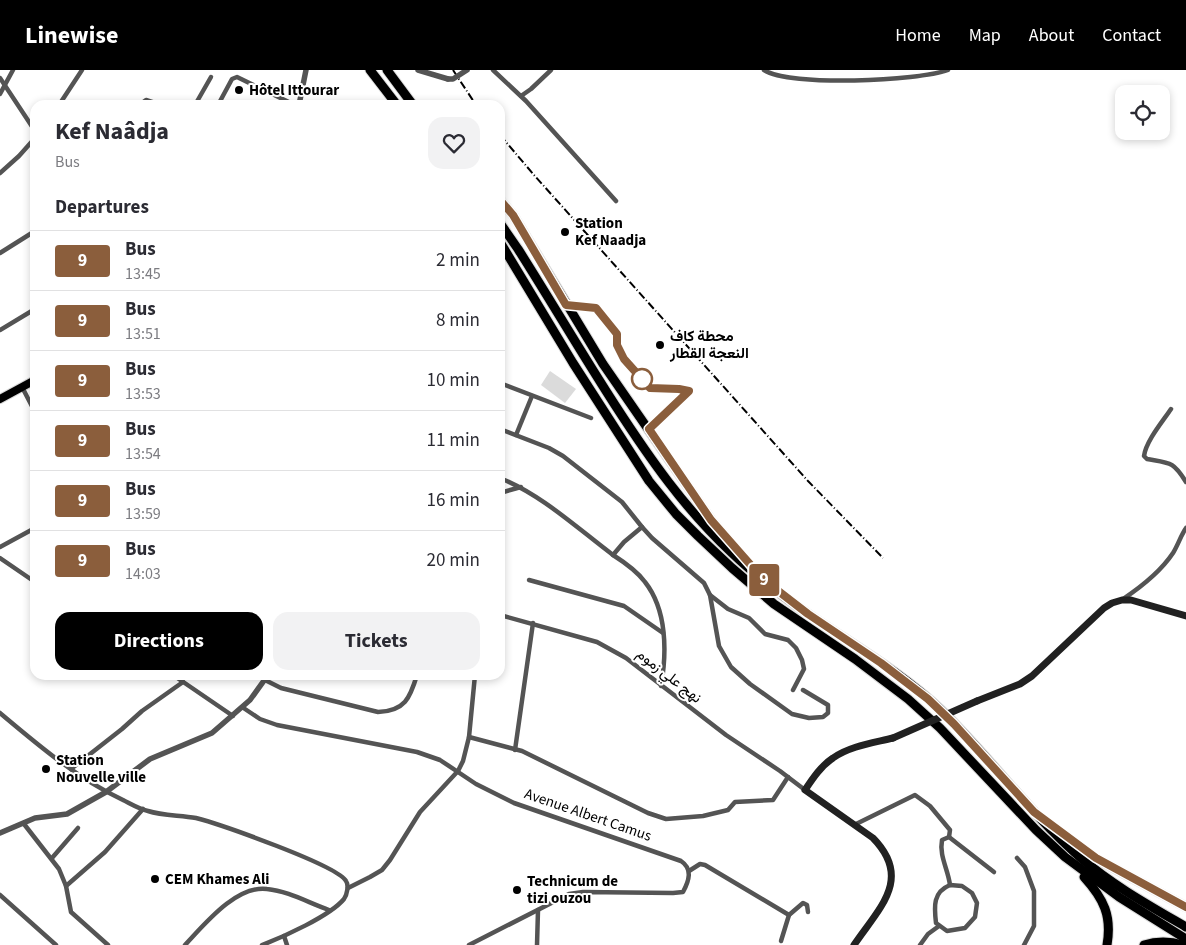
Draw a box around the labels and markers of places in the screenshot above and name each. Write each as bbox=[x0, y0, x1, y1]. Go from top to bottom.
place label: Hôtel Ittourar bbox=[249, 80, 339, 101]
marker: Hôtel Ittourar bbox=[233, 84, 245, 96]
place label: Station Kef Naadja bbox=[575, 213, 646, 251]
marker: Station Kef Naadja bbox=[559, 226, 571, 238]
place label: محطة كاف النعجة القطار bbox=[669, 326, 749, 364]
marker: محطة كاف النعجة القطار bbox=[654, 339, 666, 351]
unlabelled marker bbox=[631, 368, 653, 390]
place label: Station Nouvelle ville bbox=[56, 750, 146, 788]
marker: Station Nouvelle ville bbox=[40, 763, 52, 775]
place label: CEM Khames Ali bbox=[165, 869, 269, 890]
place label: Technicum de tizi ouzou bbox=[527, 871, 618, 909]
marker: CEM Khames Ali bbox=[149, 873, 161, 885]
marker: Technicum de tizi ouzou bbox=[511, 884, 523, 896]

